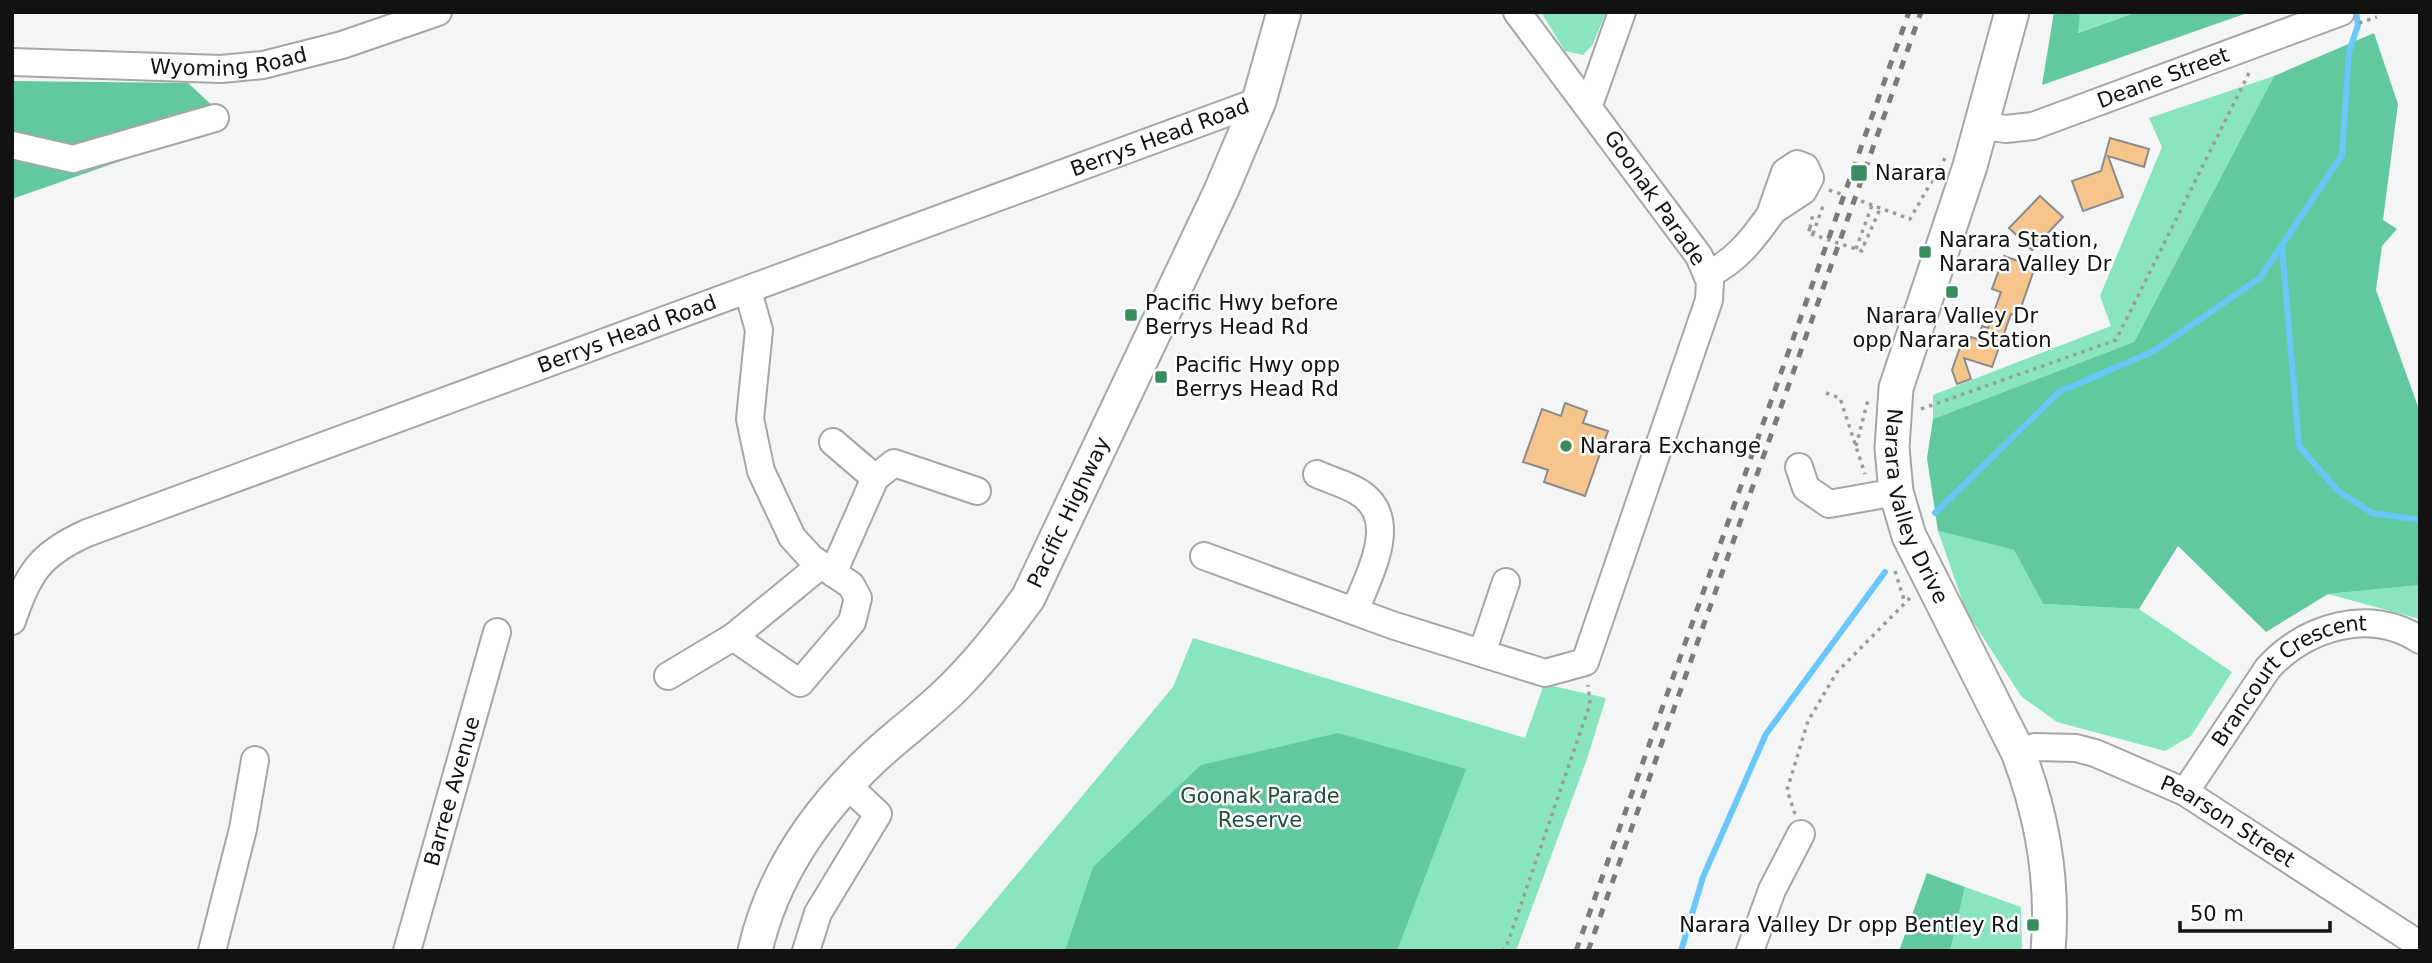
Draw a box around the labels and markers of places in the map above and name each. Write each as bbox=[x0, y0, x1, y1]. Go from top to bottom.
place label: Narara bbox=[1875, 161, 1947, 185]
marker: Narara bbox=[1849, 163, 1869, 183]
place label: Narara Station, Narara Valley Dr bbox=[1939, 228, 2112, 276]
marker: Narara Station, Narara Valley Dr bbox=[1917, 244, 1933, 260]
marker: Narara Valley Dr opp Narara Station bbox=[1944, 284, 1960, 300]
place label: Pacific Hwy before Berrys Head Rd bbox=[1145, 291, 1338, 339]
place label: Narara Valley Dr opp Narara Station bbox=[1852, 304, 2052, 352]
marker: Pacific Hwy before Berrys Head Rd bbox=[1123, 307, 1139, 323]
place label: Pacific Hwy opp Berrys Head Rd bbox=[1175, 353, 1340, 401]
marker: Pacific Hwy opp Berrys Head Rd bbox=[1153, 369, 1169, 385]
place label: Narara Exchange bbox=[1580, 434, 1761, 458]
marker: Narara Exchange bbox=[1558, 438, 1574, 454]
place label: Narara Valley Dr opp Bentley Rd bbox=[1679, 913, 2019, 937]
marker: Narara Valley Dr opp Bentley Rd bbox=[2025, 917, 2041, 933]

